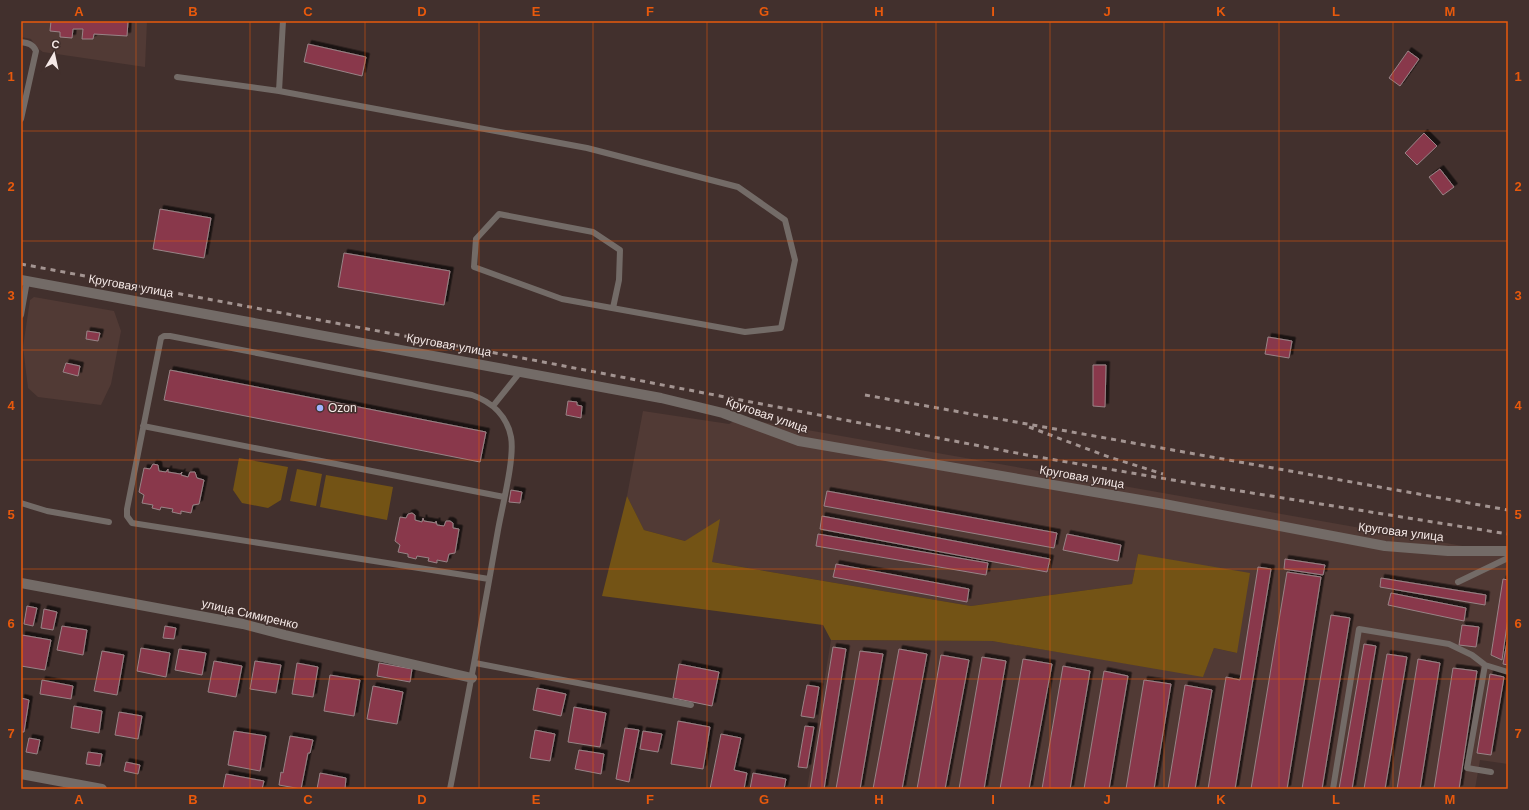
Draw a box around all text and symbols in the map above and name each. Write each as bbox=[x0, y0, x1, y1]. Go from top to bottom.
text: A bbox=[74, 4, 84, 19]
text: B bbox=[188, 4, 198, 19]
text: C bbox=[303, 4, 313, 19]
text: D bbox=[417, 4, 427, 19]
text: E bbox=[532, 4, 541, 19]
text: F bbox=[646, 4, 654, 19]
text: G bbox=[759, 4, 769, 19]
text: H bbox=[874, 4, 884, 19]
text: I bbox=[991, 4, 995, 19]
text: J bbox=[1103, 4, 1111, 19]
text: K bbox=[1216, 4, 1226, 19]
text: L bbox=[1332, 4, 1340, 19]
text: M bbox=[1445, 4, 1455, 19]
north arrow bbox=[34, 34, 74, 74]
text: С bbox=[51, 38, 60, 51]
text: 1 bbox=[7, 69, 15, 84]
text: 1 bbox=[1514, 69, 1522, 84]
text: 2 bbox=[7, 179, 15, 194]
text: 2 bbox=[1514, 179, 1522, 194]
street label: Круговая улица bbox=[87, 272, 175, 300]
text: 3 bbox=[7, 288, 15, 303]
text: 3 bbox=[1514, 288, 1522, 303]
street label: Круговая улица bbox=[405, 331, 493, 359]
street label: Круговая улица bbox=[724, 394, 810, 436]
text: 4 bbox=[7, 398, 15, 413]
text: 4 bbox=[1514, 398, 1522, 413]
place label: Ozon bbox=[328, 401, 357, 415]
marker: Ozon bbox=[315, 403, 325, 413]
street label: Круговая улица bbox=[1038, 463, 1126, 491]
text: 5 bbox=[7, 507, 15, 522]
text: 5 bbox=[1514, 507, 1522, 522]
street label: Круговая улица bbox=[1357, 520, 1445, 544]
street label: улица Симиренко bbox=[200, 596, 300, 632]
text: 6 bbox=[7, 616, 15, 631]
text: 6 bbox=[1514, 616, 1522, 631]
text: 7 bbox=[7, 726, 15, 741]
text: 7 bbox=[1514, 726, 1522, 741]
text: A bbox=[74, 792, 84, 807]
text: B bbox=[188, 792, 198, 807]
text: C bbox=[303, 792, 313, 807]
text: D bbox=[417, 792, 427, 807]
text: E bbox=[532, 792, 541, 807]
text: F bbox=[646, 792, 654, 807]
text: G bbox=[759, 792, 769, 807]
text: H bbox=[874, 792, 884, 807]
text: I bbox=[991, 792, 995, 807]
text: J bbox=[1103, 792, 1111, 807]
text: K bbox=[1216, 792, 1226, 807]
text: L bbox=[1332, 792, 1340, 807]
text: M bbox=[1445, 792, 1455, 807]

